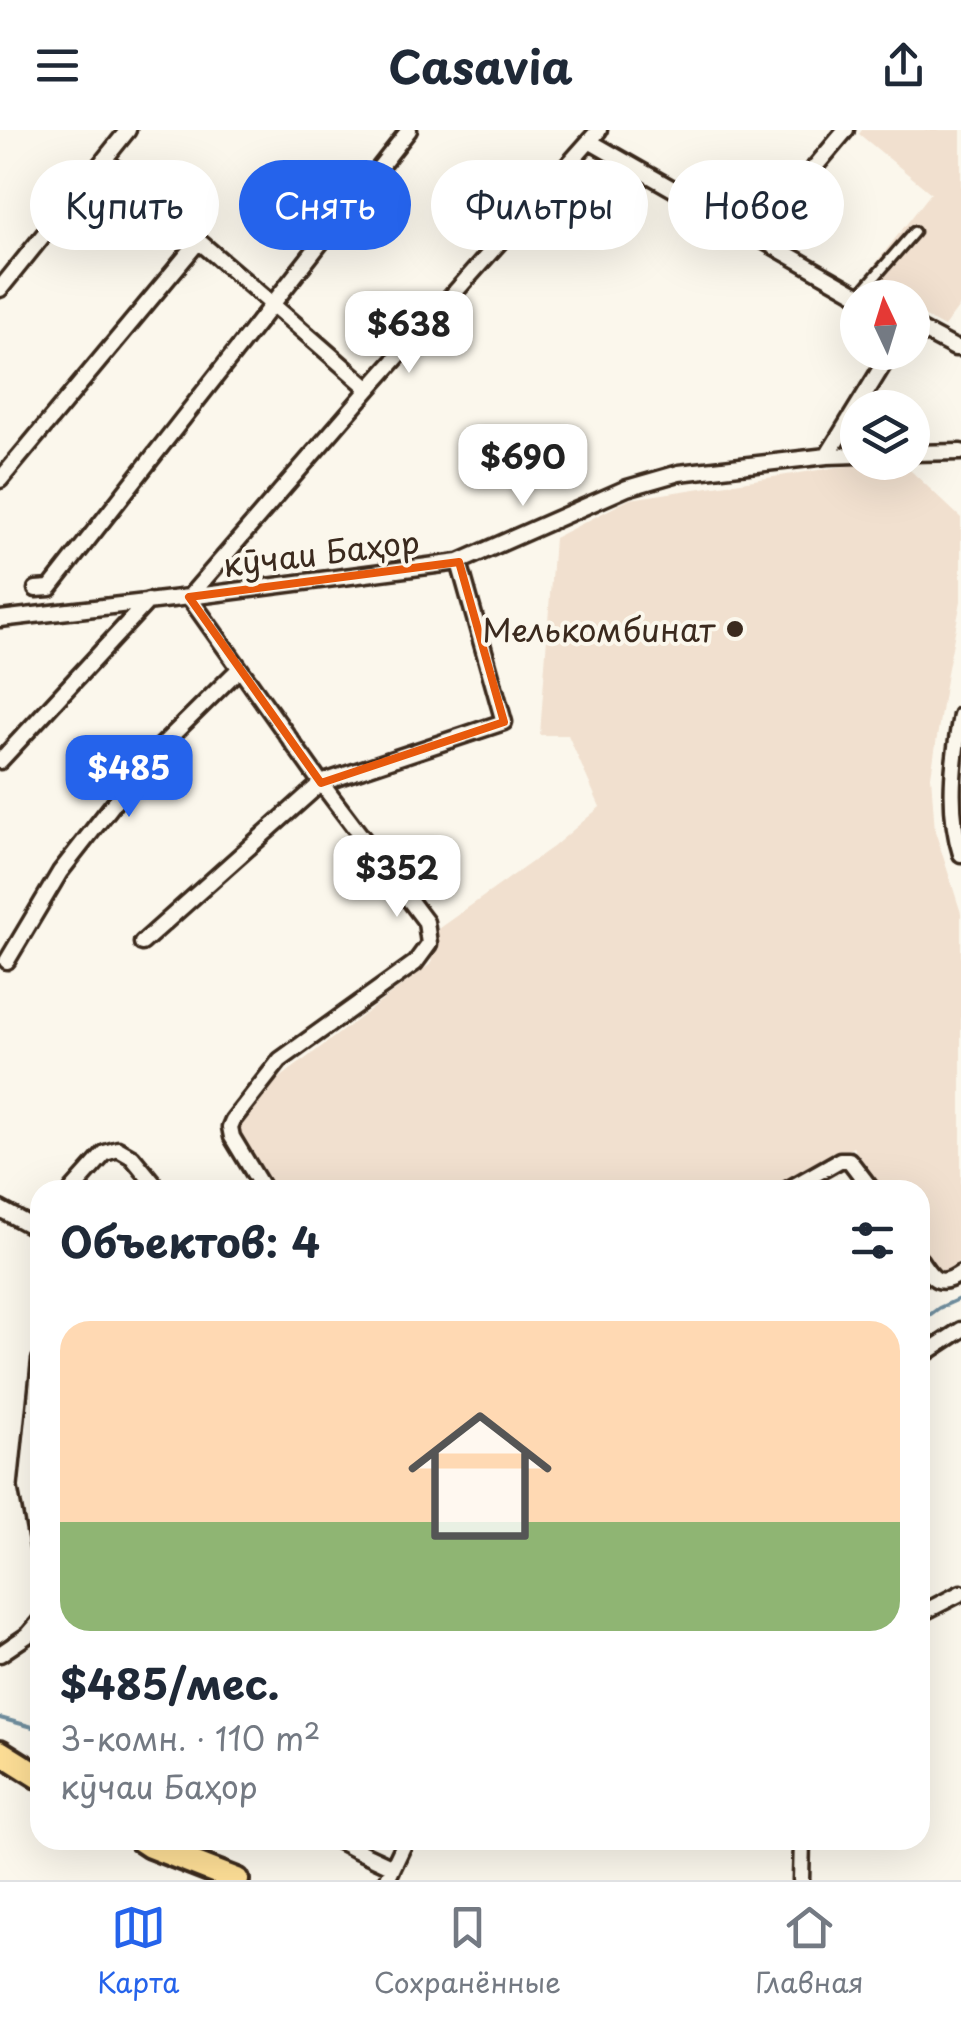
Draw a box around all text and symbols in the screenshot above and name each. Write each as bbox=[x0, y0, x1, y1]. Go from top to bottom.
text: Casavia bbox=[388, 31, 573, 99]
icon: menu bbox=[30, 38, 85, 93]
icon: share bbox=[876, 38, 931, 93]
chip: Купить bbox=[30, 160, 219, 250]
chip: Снять bbox=[239, 160, 411, 250]
chip: Фильтры bbox=[431, 160, 648, 250]
chip: Новое bbox=[668, 160, 844, 250]
north arrow bbox=[840, 280, 930, 370]
map controls bbox=[840, 280, 930, 480]
pin: $638 bbox=[350, 291, 468, 376]
text: $638 bbox=[367, 299, 451, 347]
button: layers bbox=[840, 390, 930, 480]
pin: $690 bbox=[464, 424, 582, 509]
text: $690 bbox=[480, 432, 566, 480]
street label: кӯчаи Баҳор bbox=[220, 516, 422, 588]
place label: Мелькомбинат bbox=[482, 605, 716, 653]
marker: Мелькомбинат bbox=[724, 618, 746, 640]
pin: $485 bbox=[70, 735, 188, 820]
text: $485 bbox=[88, 743, 170, 791]
pin: $352 bbox=[338, 835, 456, 920]
text: $352 bbox=[355, 843, 439, 891]
text: Объектов: 4 bbox=[60, 1209, 320, 1272]
icon: filters bbox=[845, 1213, 900, 1268]
icon: home bbox=[390, 1386, 570, 1566]
text: $485/мес. bbox=[60, 1651, 280, 1714]
text: 3-комн. · 110 m² bbox=[60, 1714, 320, 1762]
text: кӯчаи Баҳор bbox=[60, 1762, 258, 1810]
tab: Карта bbox=[97, 1900, 179, 2003]
tab: Сохранённые bbox=[374, 1900, 561, 2003]
tab: Главная bbox=[755, 1900, 864, 2003]

